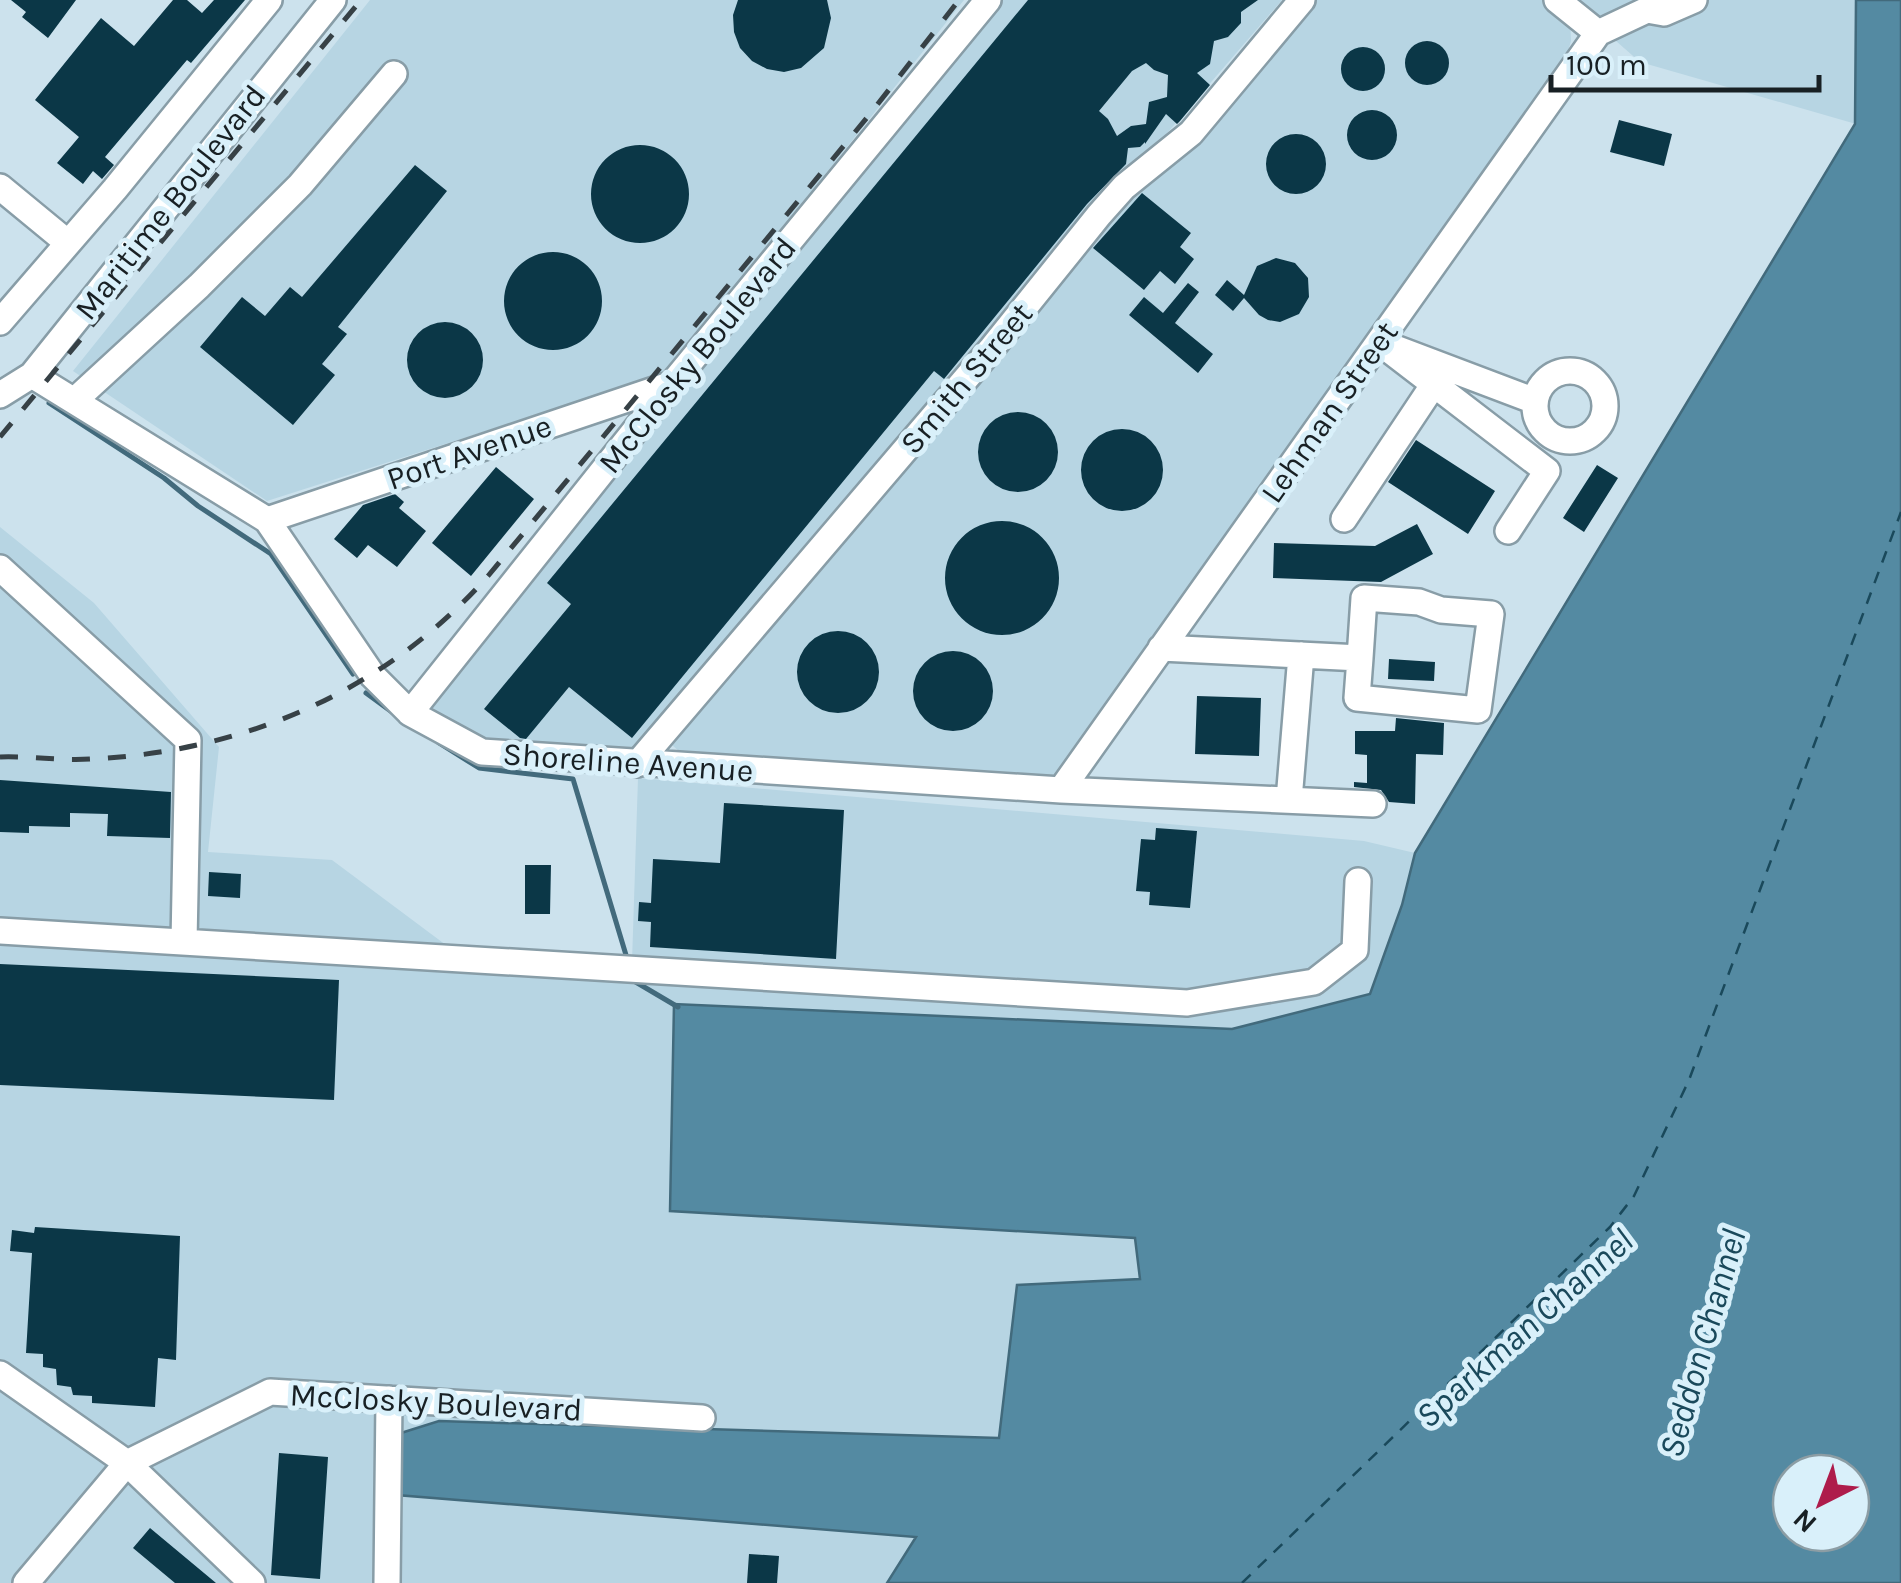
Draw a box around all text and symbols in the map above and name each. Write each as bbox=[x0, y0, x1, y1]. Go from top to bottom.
scale bar bbox=[1551, 30, 1818, 92]
text: 100 m bbox=[1566, 47, 1647, 83]
street label: Maritime Boulevard bbox=[67, 78, 274, 327]
street label: McClosky Boulevard bbox=[591, 230, 804, 481]
street label: Smith Street bbox=[893, 295, 1040, 461]
street label: Lehman Street bbox=[1253, 314, 1406, 510]
street label: Port Avenue bbox=[382, 407, 556, 498]
street label: Shoreline Avenue bbox=[501, 735, 755, 790]
water label: Sparkman Channel bbox=[1407, 1220, 1641, 1437]
water label: Seddon Channel bbox=[1650, 1224, 1755, 1462]
street label: McClosky Boulevard bbox=[289, 1376, 583, 1429]
north arrow bbox=[1771, 1453, 1871, 1553]
text: N bbox=[1786, 1502, 1823, 1540]

